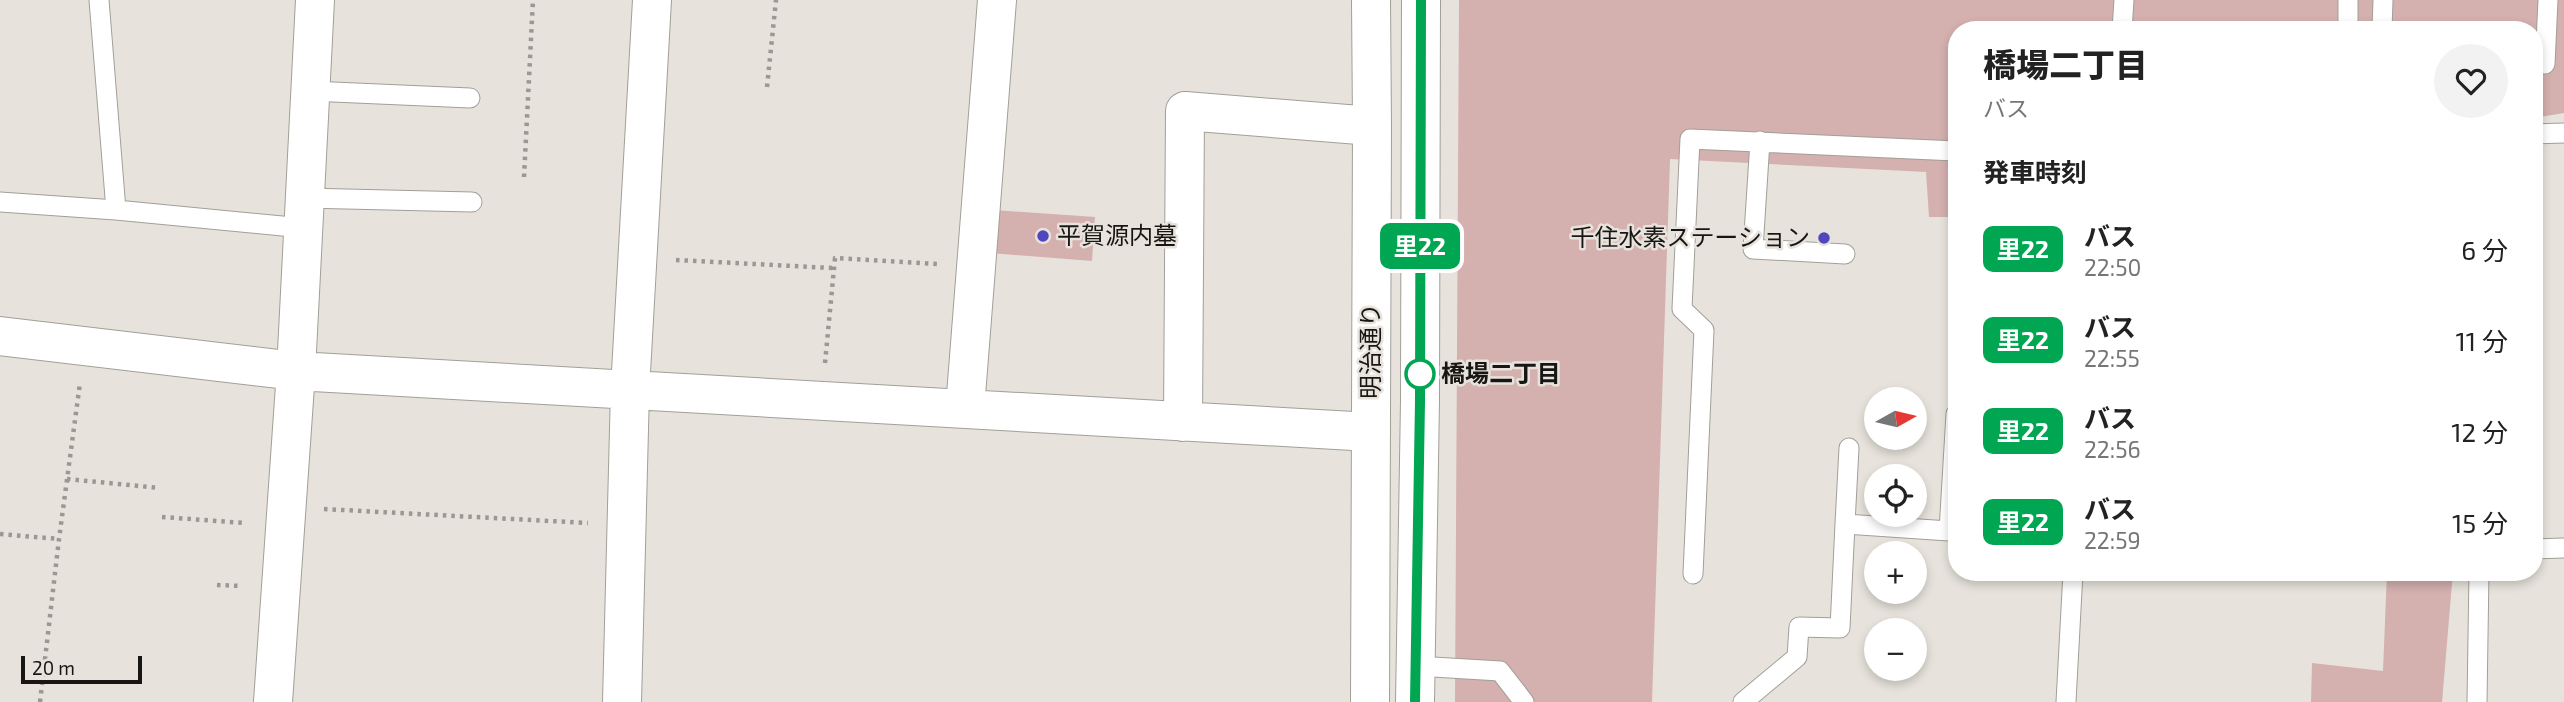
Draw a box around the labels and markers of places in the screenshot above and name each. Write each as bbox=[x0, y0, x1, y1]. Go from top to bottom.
place label: 平賀源内墓 bbox=[1057, 220, 1177, 249]
place label: 千住水素ステーション bbox=[1570, 222, 1810, 251]
marker: 平賀源内墓 bbox=[1035, 228, 1051, 244]
marker: 千住水素ステーション bbox=[1816, 230, 1832, 246]
place label: 橋場二丁目 bbox=[1441, 358, 1561, 387]
marker: 橋場二丁目 bbox=[1405, 359, 1435, 389]

